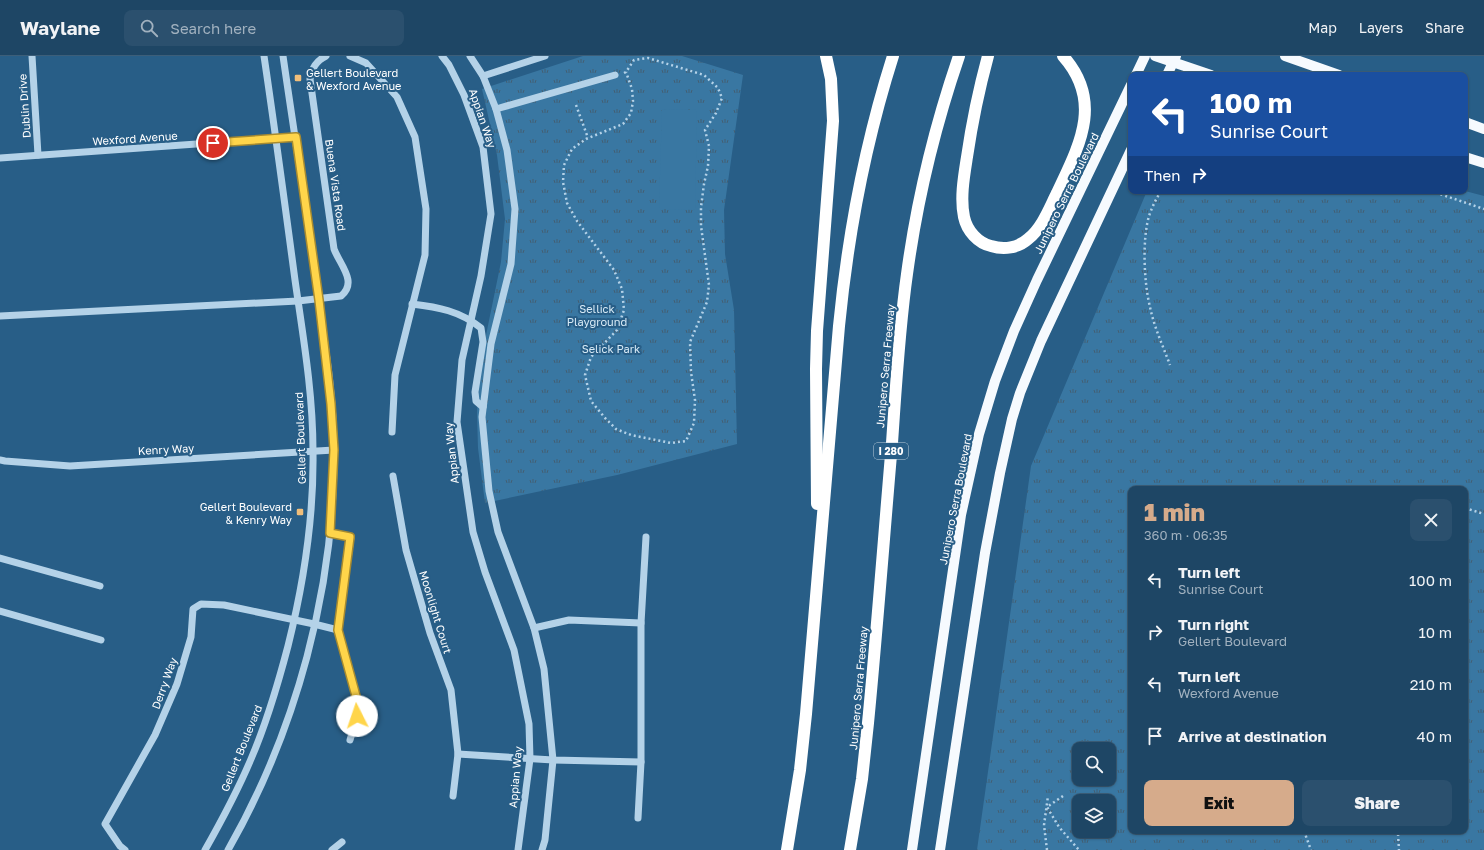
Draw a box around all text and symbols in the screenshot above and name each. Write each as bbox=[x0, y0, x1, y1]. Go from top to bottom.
search box bbox=[124, 10, 404, 46]
text: Waylane bbox=[20, 16, 100, 39]
icon: search bbox=[138, 17, 160, 39]
text: Search here bbox=[170, 19, 256, 37]
text: Map bbox=[1308, 19, 1337, 36]
text: Layers bbox=[1359, 19, 1403, 36]
text: Share bbox=[1425, 19, 1464, 36]
place label: Gellert Boulevard & Wexford Avenue bbox=[306, 66, 401, 92]
street label: Dublin Drive bbox=[15, 73, 33, 139]
marker: Gellert Boulevard & Wexford Avenue bbox=[293, 73, 303, 83]
text: 100 m bbox=[1210, 86, 1292, 119]
street label: Appian Way bbox=[467, 87, 499, 149]
icon: left bbox=[1144, 88, 1196, 140]
text: Sunrise Court bbox=[1210, 120, 1328, 142]
pin bbox=[196, 126, 230, 160]
street label: Wexford Avenue bbox=[92, 129, 178, 147]
street label: Junipero Serra Boulevard bbox=[1031, 130, 1101, 256]
icon: arrive bbox=[202, 132, 224, 154]
street label: Buena Vista Road bbox=[323, 138, 349, 232]
icon: right bbox=[1188, 164, 1210, 186]
text: Then bbox=[1144, 166, 1180, 184]
park label: Sellick Playground bbox=[567, 302, 627, 328]
street label: Junipero Serra Freeway bbox=[873, 304, 897, 428]
park label: Selick Park bbox=[582, 342, 640, 355]
street label: Gellert Boulevard bbox=[292, 392, 308, 484]
street label: Appian Way bbox=[441, 422, 461, 484]
street label: Junipero Serra Boulevard bbox=[936, 432, 974, 566]
street label: Kenry Way bbox=[138, 441, 194, 457]
road number: I 280 bbox=[874, 443, 908, 459]
text: 1 min bbox=[1144, 497, 1205, 526]
button: close bbox=[1410, 499, 1452, 541]
place label: Gellert Boulevard & Kenry Way bbox=[200, 500, 292, 526]
marker: Gellert Boulevard & Kenry Way bbox=[295, 507, 305, 517]
text: 360 m · 06:35 bbox=[1144, 527, 1228, 543]
text: Turn left bbox=[1178, 563, 1240, 581]
street label: Moonlight Court bbox=[417, 569, 455, 655]
icon: left bbox=[1144, 569, 1166, 591]
text: 100 m bbox=[1409, 571, 1452, 589]
text: Sunrise Court bbox=[1178, 581, 1263, 597]
text: Turn right bbox=[1178, 615, 1249, 633]
icon: right bbox=[1144, 621, 1166, 643]
text: 10 m bbox=[1418, 623, 1452, 641]
street label: Junipero Serra Freeway bbox=[846, 626, 870, 750]
text: Gellert Boulevard bbox=[1178, 633, 1287, 649]
street label: Derry Way bbox=[149, 655, 179, 711]
text: Turn left bbox=[1178, 667, 1240, 685]
icon: left bbox=[1144, 673, 1166, 695]
text: 210 m bbox=[1410, 675, 1452, 693]
text: Wexford Avenue bbox=[1178, 685, 1279, 701]
position arrow bbox=[336, 695, 378, 737]
street label: Gellert Boulevard bbox=[218, 703, 264, 793]
icon: arrive bbox=[1144, 725, 1166, 747]
text: Arrive at destination bbox=[1178, 727, 1327, 745]
text: 40 m bbox=[1417, 727, 1452, 745]
map controls bbox=[1072, 742, 1116, 838]
button: search bbox=[1072, 742, 1116, 786]
street label: Appian Way bbox=[506, 746, 524, 808]
button: Exit bbox=[1144, 780, 1294, 826]
button: Share bbox=[1302, 780, 1452, 826]
button: layers bbox=[1072, 794, 1116, 838]

